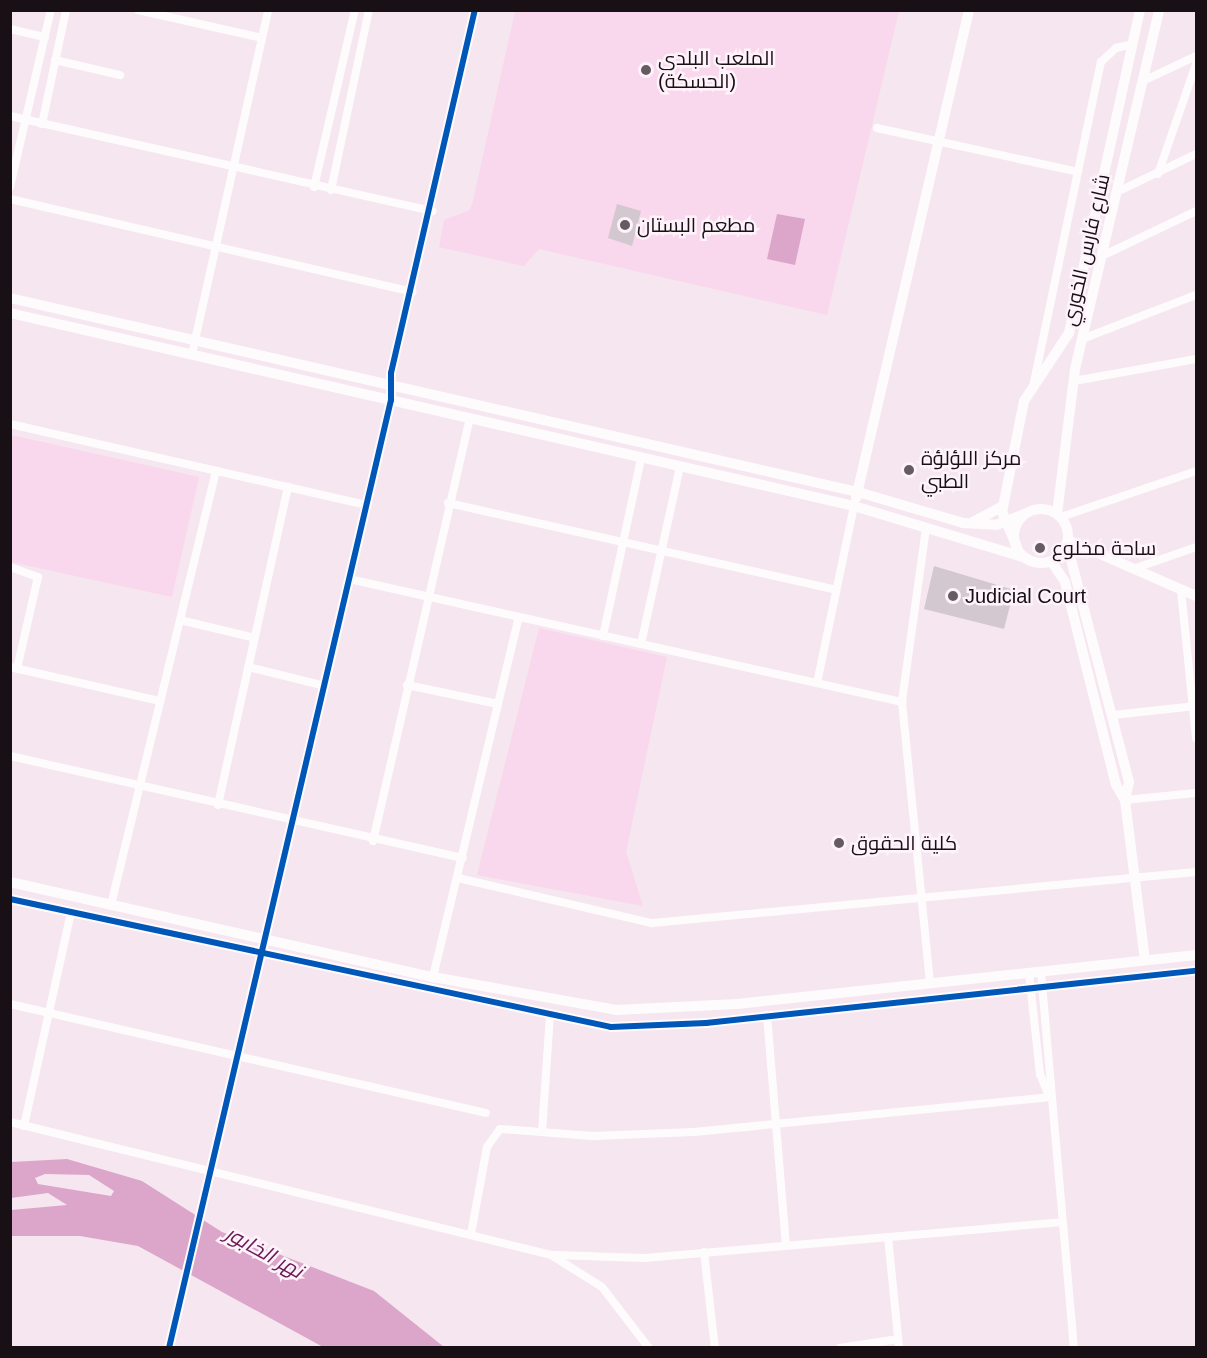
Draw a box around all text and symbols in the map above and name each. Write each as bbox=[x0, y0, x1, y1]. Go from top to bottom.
place label: الملعب البلدي (الحسكة) bbox=[658, 46, 775, 93]
marker: الملعب البلدي (الحسكة) bbox=[639, 63, 653, 77]
street label: شارع فارس الخوري bbox=[1057, 172, 1115, 328]
place label: مطعم البستان bbox=[637, 213, 755, 237]
marker: مطعم البستان bbox=[618, 218, 632, 232]
place label: مركز اللؤلؤة الطبي bbox=[921, 446, 1021, 493]
marker: مركز اللؤلؤة الطبي bbox=[902, 463, 916, 477]
place label: ساحة مخلوع bbox=[1052, 536, 1156, 560]
marker: ساحة مخلوع bbox=[1033, 541, 1047, 555]
place label: Judicial Court bbox=[965, 584, 1086, 608]
marker: Judicial Court bbox=[946, 589, 960, 603]
place label: كلية الحقوق bbox=[851, 831, 957, 855]
marker: كلية الحقوق bbox=[832, 836, 846, 850]
water label: نهر الخابور bbox=[221, 1220, 307, 1284]

